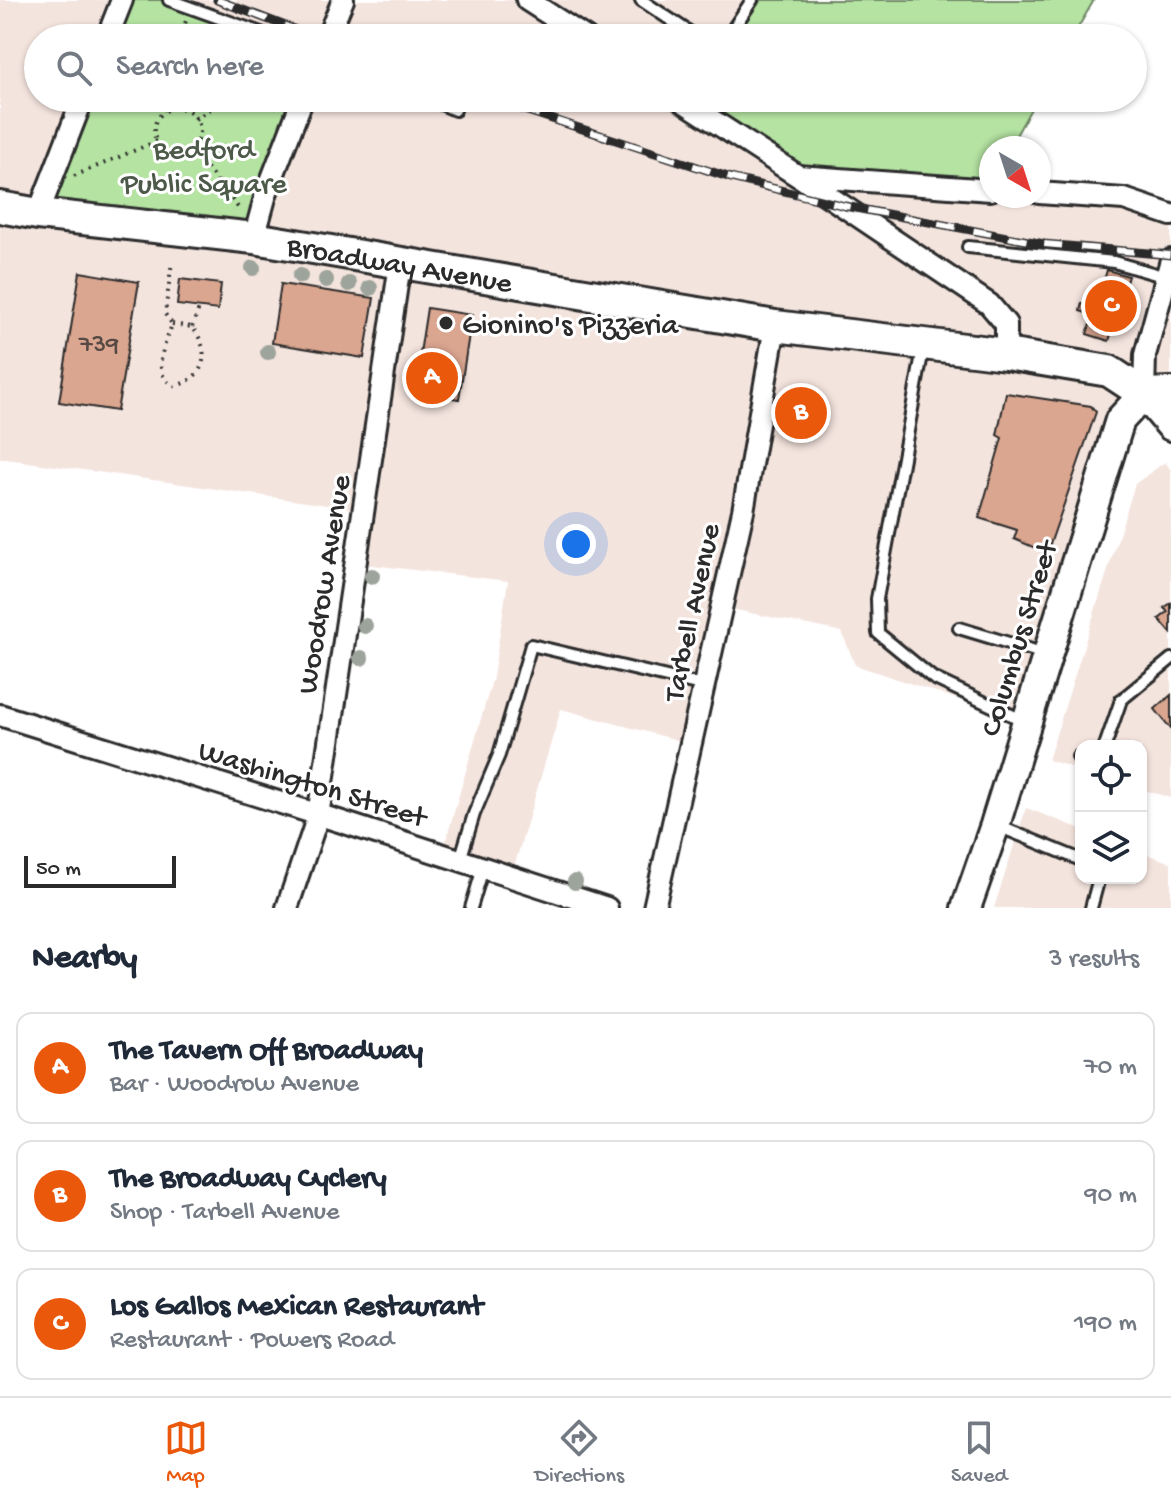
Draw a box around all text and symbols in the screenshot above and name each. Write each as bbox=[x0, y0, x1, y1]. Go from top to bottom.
search box bbox=[24, 24, 1147, 112]
icon: search bbox=[52, 46, 96, 90]
text: Search here bbox=[116, 51, 264, 86]
park label: Bedford Public Square bbox=[120, 135, 287, 204]
north arrow bbox=[979, 136, 1051, 208]
street label: Broadway Avenue bbox=[283, 231, 515, 303]
pin: C bbox=[1085, 276, 1137, 336]
place label: Gionino's Pizzeria bbox=[462, 310, 679, 345]
marker: Gionino's Pizzeria bbox=[437, 314, 455, 332]
house number: 739 bbox=[78, 331, 119, 362]
pin: A bbox=[406, 348, 458, 408]
pin: B bbox=[775, 383, 827, 443]
street label: Woodrow Avenue bbox=[292, 472, 361, 697]
street label: Tarbell Avenue bbox=[658, 520, 730, 707]
your location bbox=[556, 524, 596, 564]
street label: Columbus Street bbox=[975, 535, 1068, 741]
street label: Washington Street bbox=[194, 735, 432, 838]
map controls bbox=[1075, 740, 1147, 884]
button: locate bbox=[1075, 740, 1147, 812]
button: layers bbox=[1075, 812, 1147, 884]
scale bar bbox=[24, 852, 176, 888]
text: 50 m bbox=[36, 857, 81, 883]
text: Nearby bbox=[32, 940, 137, 980]
text: 3 results bbox=[1049, 945, 1139, 976]
text: The Tavern Off Broadway bbox=[110, 1035, 423, 1070]
text: A bbox=[52, 1053, 68, 1084]
text: 70 m bbox=[1084, 1053, 1137, 1084]
text: Bar · Woodrow Avenue bbox=[110, 1070, 359, 1101]
text: The Broadway Cyclery bbox=[110, 1163, 386, 1198]
text: B bbox=[53, 1181, 67, 1212]
text: 90 m bbox=[1085, 1181, 1137, 1212]
text: Shop · Tarbell Avenue bbox=[110, 1198, 339, 1229]
text: Los Gallos Mexican Restaurant bbox=[110, 1291, 483, 1326]
text: C bbox=[53, 1309, 67, 1340]
text: 190 m bbox=[1074, 1309, 1137, 1340]
text: Restaurant · Powers Road bbox=[110, 1326, 394, 1357]
tab: Map bbox=[164, 1416, 208, 1490]
tab: Directions bbox=[535, 1416, 624, 1490]
tab: Saved bbox=[951, 1416, 1007, 1490]

